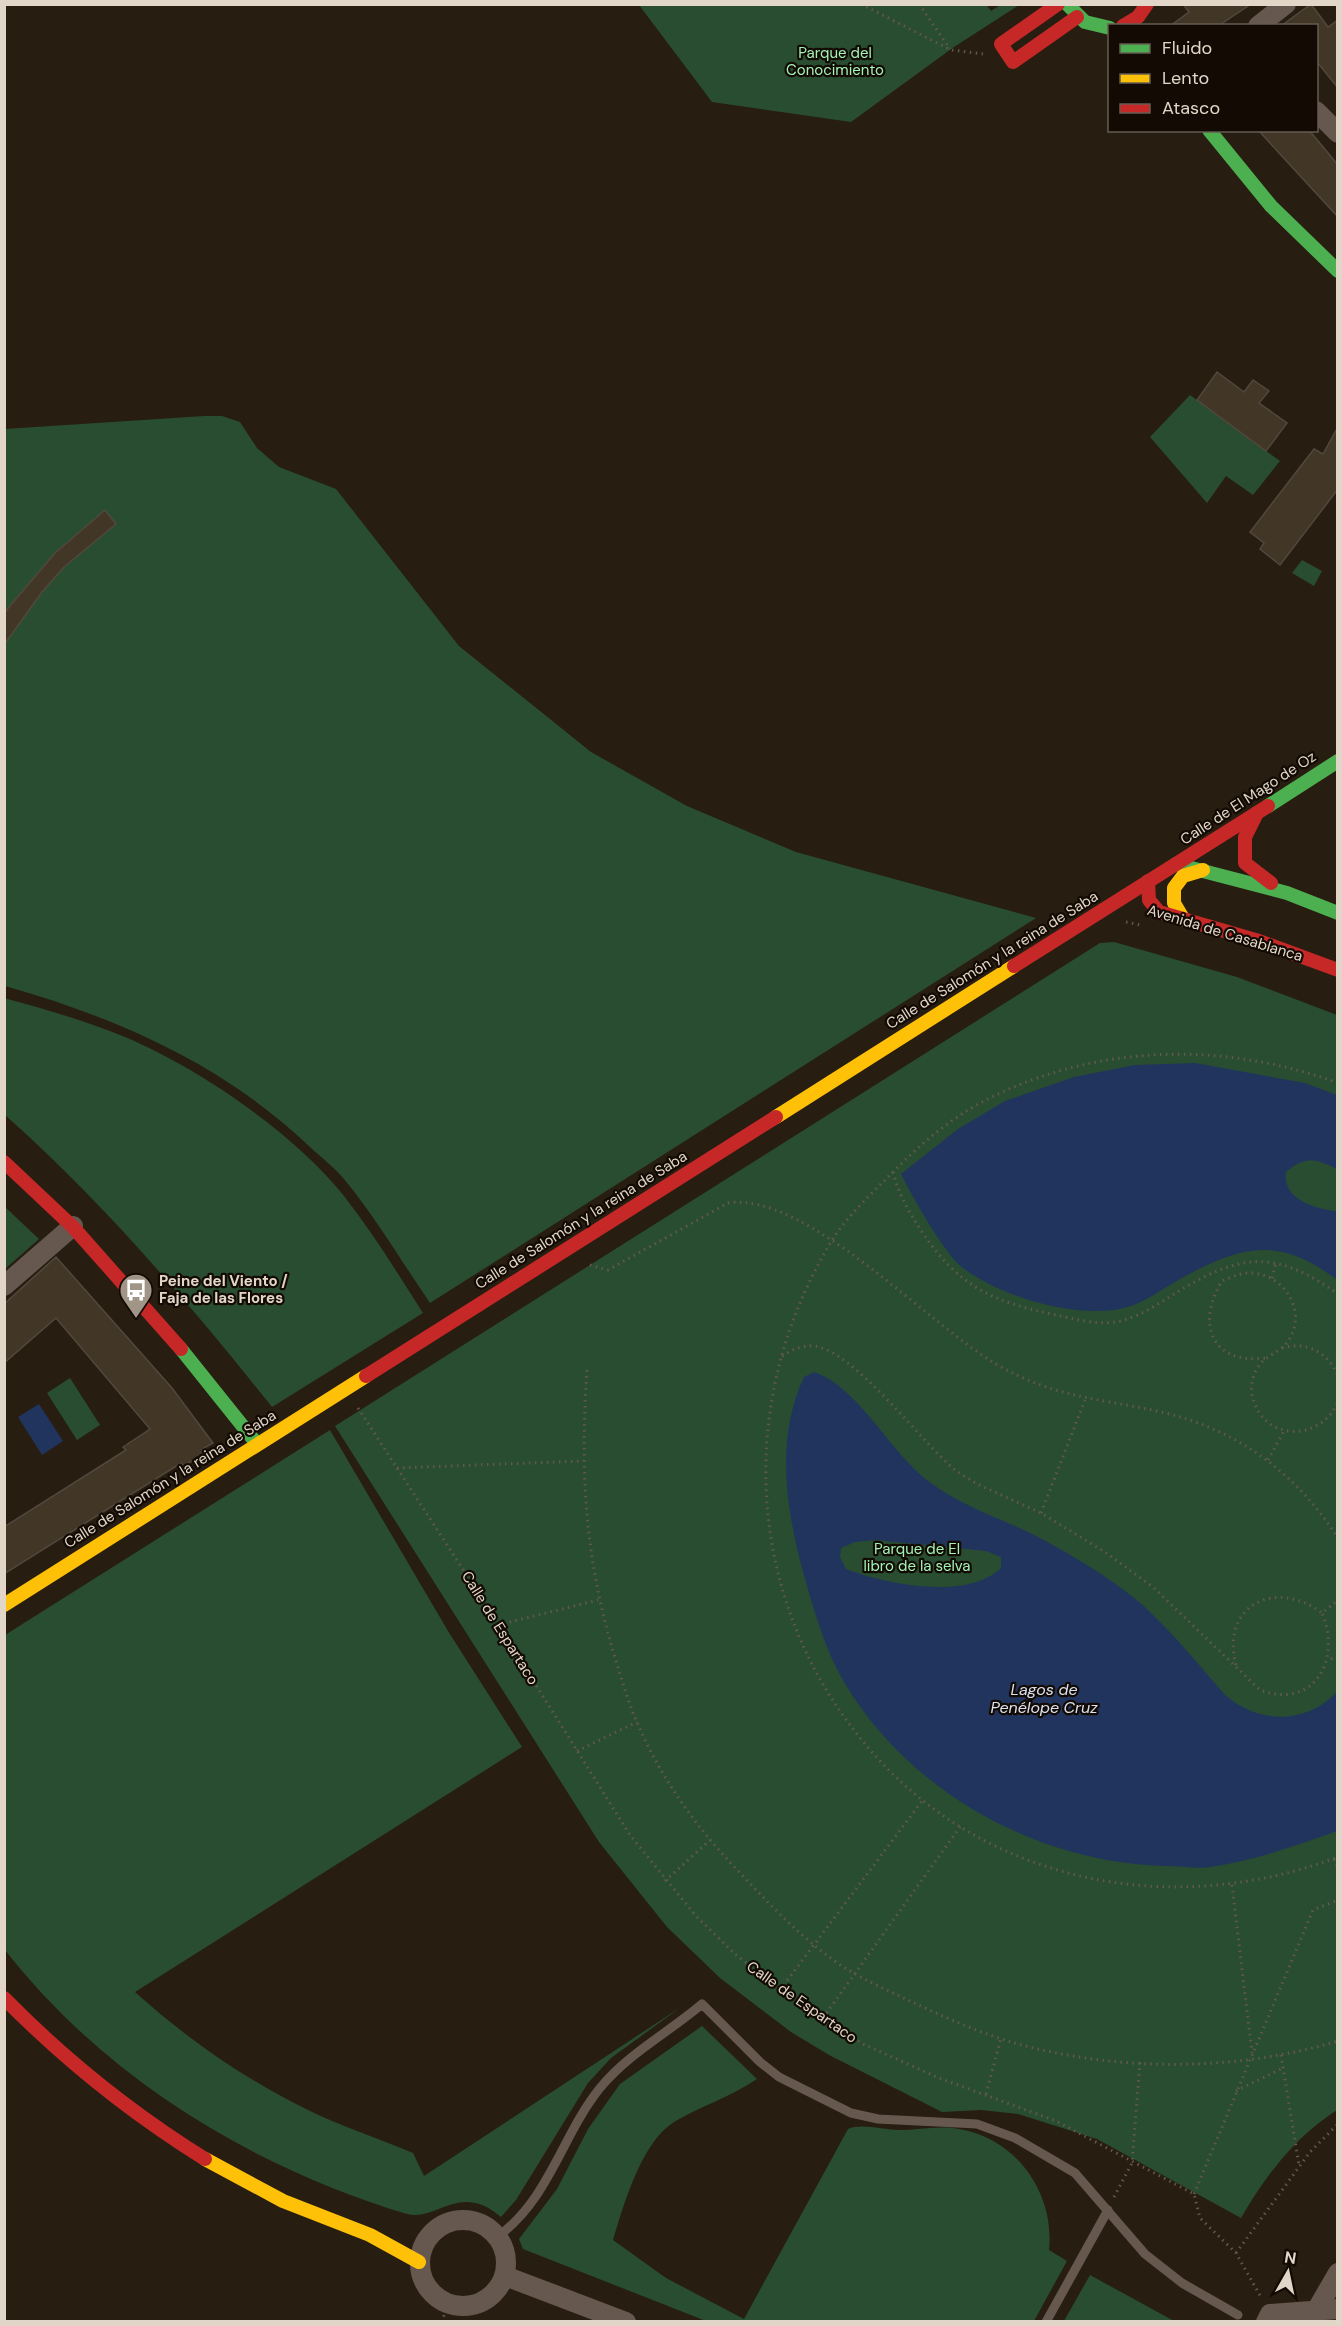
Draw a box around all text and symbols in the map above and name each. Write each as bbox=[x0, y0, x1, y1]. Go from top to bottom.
legend bbox=[1108, 24, 1318, 132]
text: Fluido bbox=[1162, 36, 1212, 60]
park label: Parque del Conocimiento bbox=[786, 43, 884, 80]
text: Lento bbox=[1162, 66, 1209, 90]
text: Atasco bbox=[1162, 96, 1220, 120]
street label: Calle de El Mago de Oz bbox=[1176, 747, 1320, 849]
street label: Calle de Salomón y la reina de Saba bbox=[882, 886, 1102, 1034]
street label: Avenida de Casablanca bbox=[1145, 900, 1305, 966]
street label: Calle de Salomón y la reina de Saba bbox=[471, 1146, 691, 1294]
place label: Peine del Viento / Faja de las Flores bbox=[159, 1271, 288, 1308]
bus stop icon: Peine del Viento / Faja de las Flores bbox=[118, 1272, 154, 1319]
street label: Calle de Salomón y la reina de Saba bbox=[60, 1405, 280, 1553]
park label: Parque de El libro de la selva bbox=[864, 1539, 970, 1576]
street label: Calle de Espartaco bbox=[457, 1567, 543, 1689]
water label: Lagos de Penélope Cruz bbox=[990, 1679, 1098, 1718]
street label: Calle de Espartaco bbox=[743, 1956, 861, 2048]
north arrow bbox=[1258, 2242, 1318, 2302]
text: N bbox=[1283, 2246, 1298, 2269]

